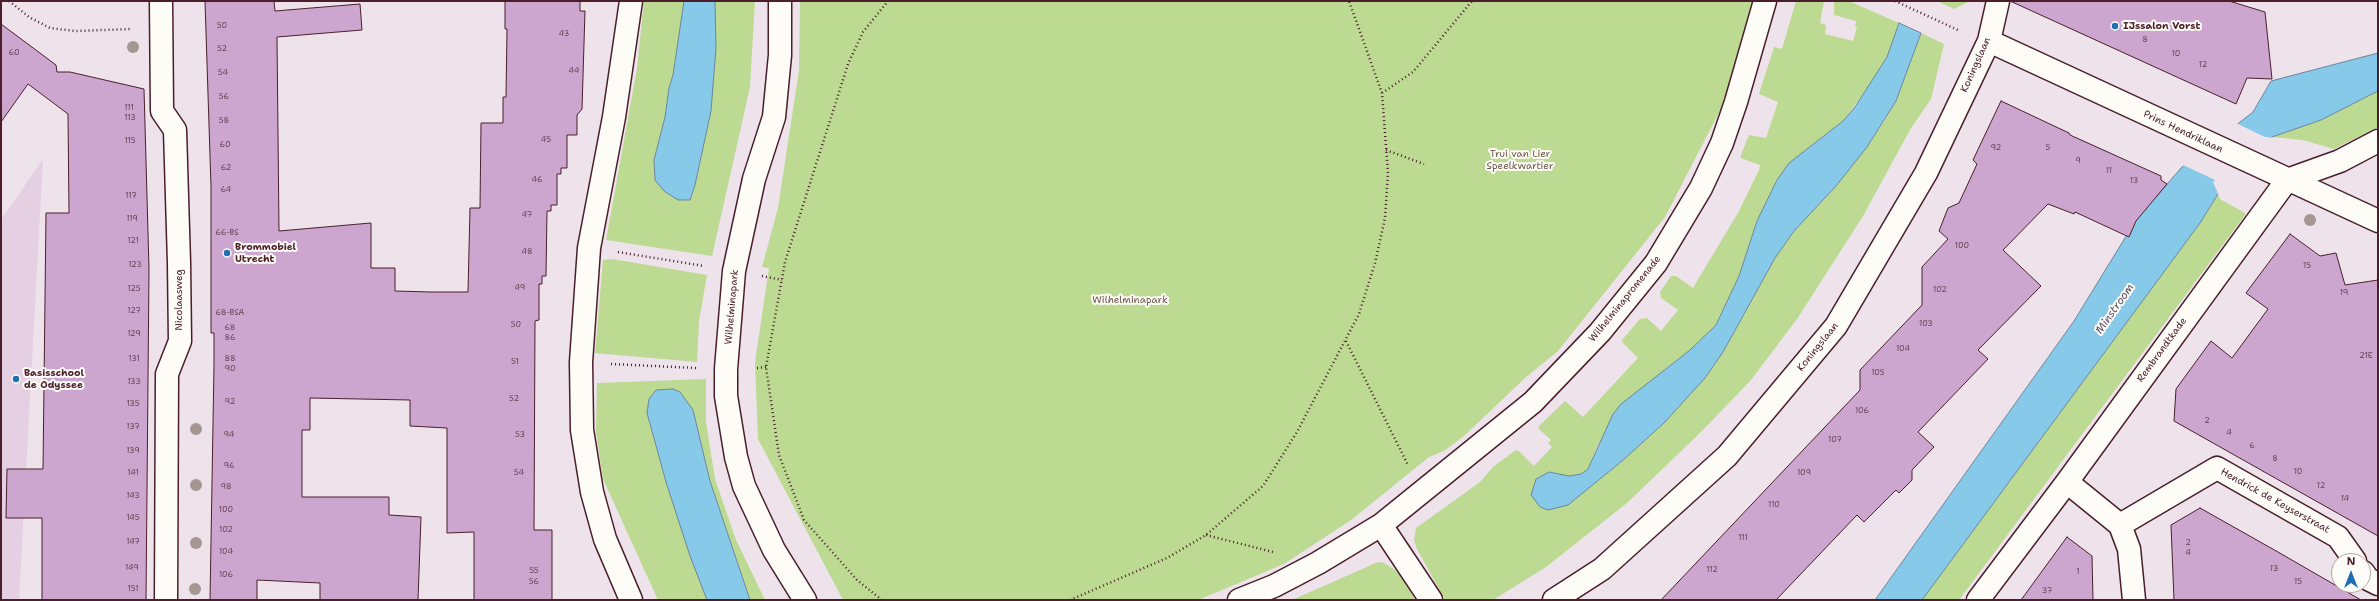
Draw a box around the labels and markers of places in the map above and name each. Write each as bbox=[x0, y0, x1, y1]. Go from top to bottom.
place label: IJssalon Vorst bbox=[2123, 20, 2200, 32]
marker: IJssalon Vorst bbox=[2110, 21, 2120, 31]
place label: Brommobiel Utrecht bbox=[235, 241, 296, 264]
marker: Brommobiel Utrecht bbox=[222, 248, 232, 258]
place label: Basisschool de Odyssee bbox=[24, 367, 84, 390]
marker: Basisschool de Odyssee bbox=[11, 374, 21, 384]

